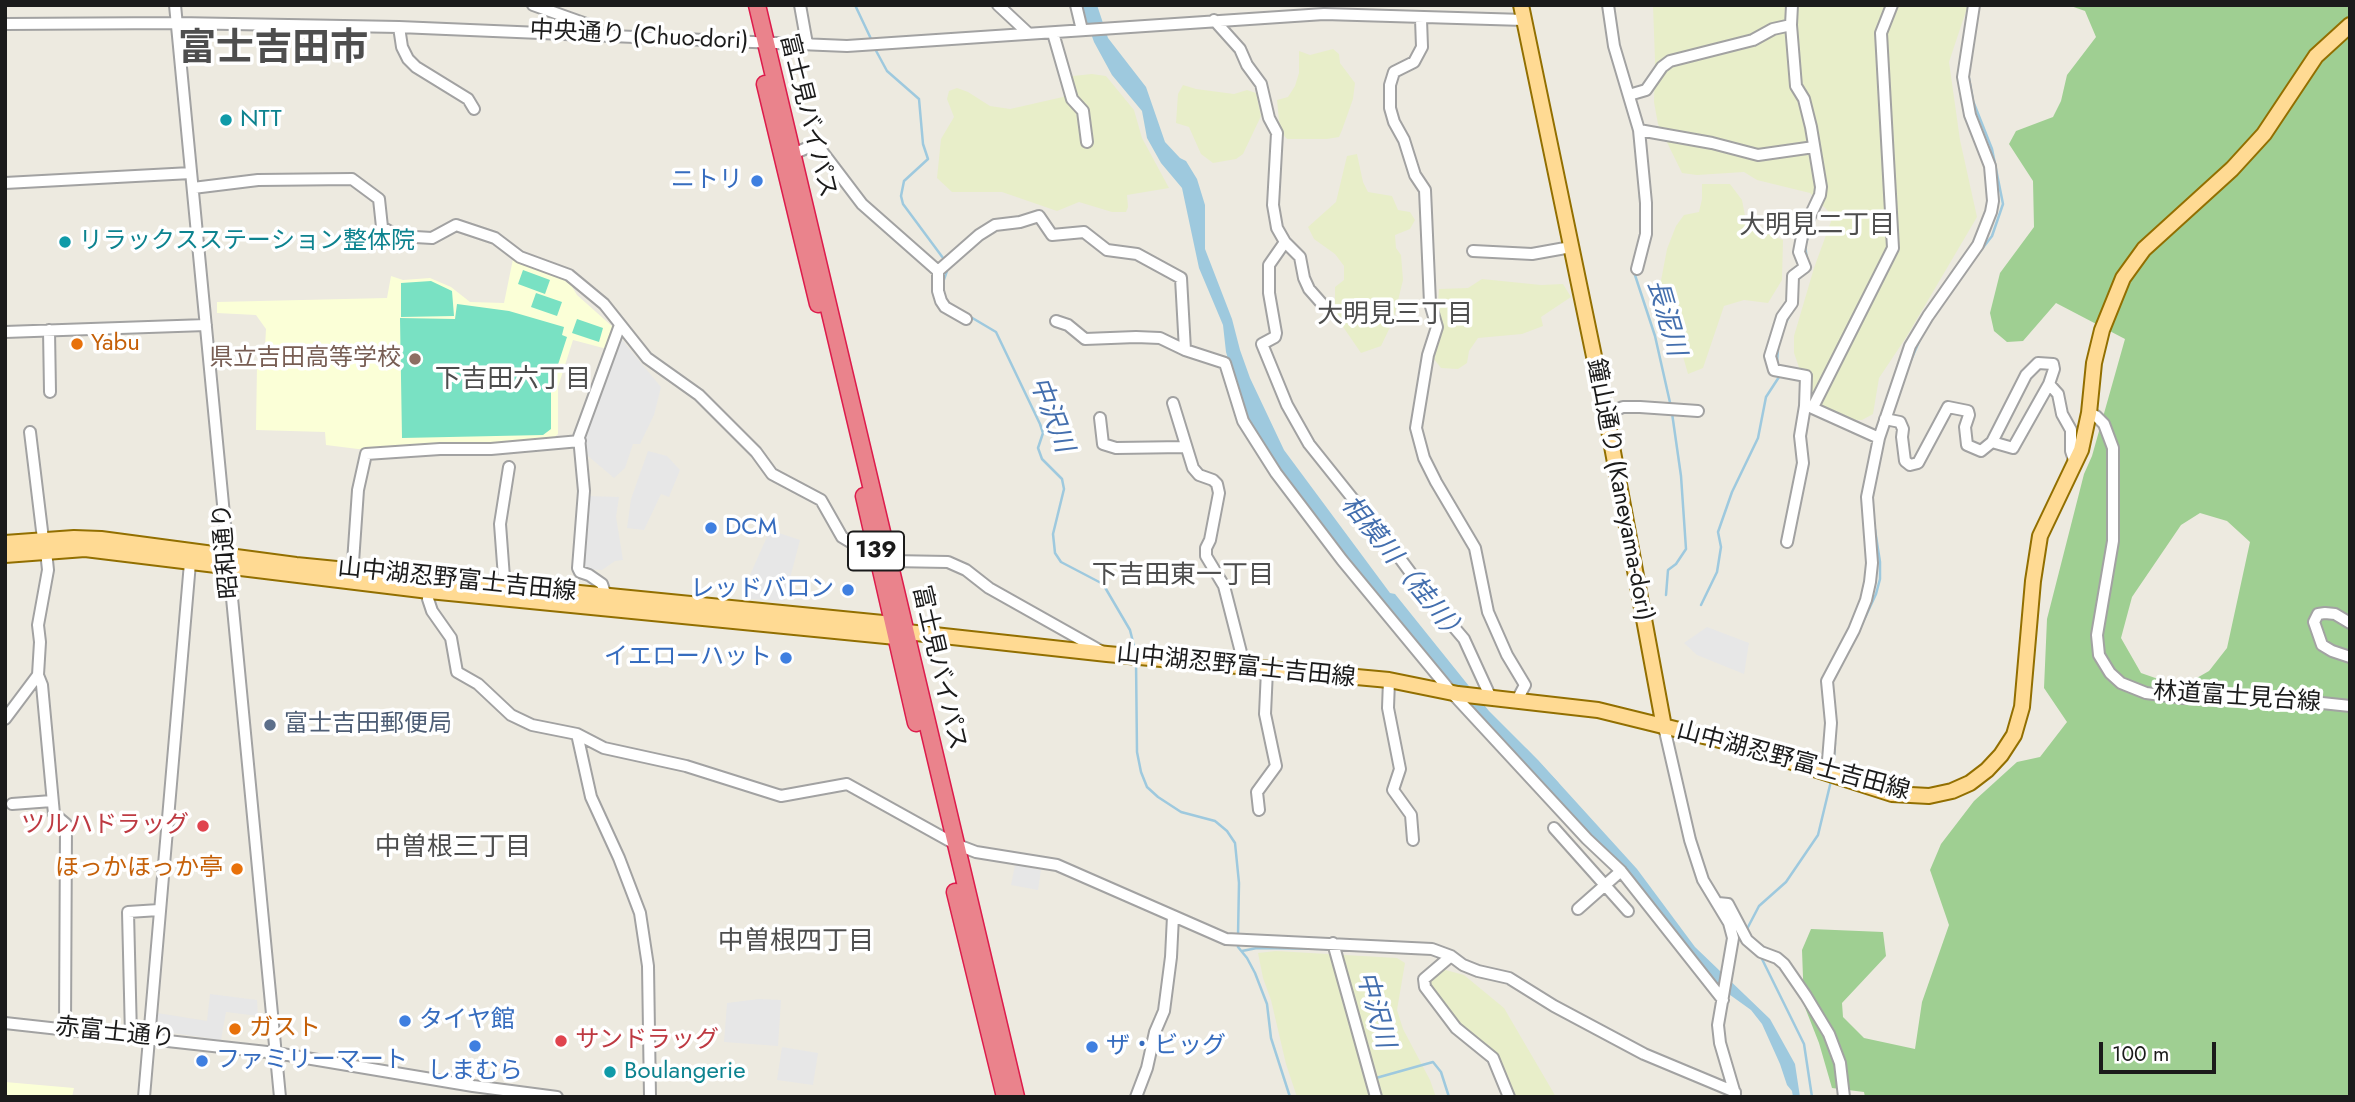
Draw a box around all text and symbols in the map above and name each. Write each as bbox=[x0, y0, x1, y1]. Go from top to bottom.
street label: 中央通り (Chuo-dori) bbox=[529, 17, 749, 57]
district label: 富士吉田市 bbox=[178, 28, 368, 74]
street label: 富士見バイパス bbox=[773, 31, 841, 201]
place label: NTT bbox=[240, 106, 282, 134]
marker: NTT bbox=[218, 112, 234, 128]
place label: ニトリ bbox=[671, 167, 743, 195]
marker: ニトリ bbox=[749, 173, 765, 189]
district label: 大明見二丁目 bbox=[1739, 211, 1895, 243]
place label: リラックスステーション整体院 bbox=[79, 228, 415, 256]
marker: リラックスステーション整体院 bbox=[57, 234, 73, 250]
water label: 長泥川 bbox=[1639, 276, 1691, 360]
district label: 大明見三丁目 bbox=[1317, 300, 1473, 332]
place label: Yabu bbox=[91, 330, 140, 358]
marker: Yabu bbox=[69, 336, 85, 352]
place label: 県立吉田高等学校 bbox=[209, 345, 401, 373]
marker: 県立吉田高等学校 bbox=[407, 351, 423, 367]
street label: 鐘山通り (Kaneyama-dori) bbox=[1579, 356, 1659, 624]
district label: 下吉田六丁目 bbox=[435, 365, 591, 397]
water label: 中沢川 bbox=[1021, 373, 1079, 457]
water label: 相模川（桂川） bbox=[1334, 490, 1472, 652]
street label: 昭和通り bbox=[208, 502, 246, 600]
place label: DCM bbox=[725, 514, 777, 542]
marker: DCM bbox=[703, 520, 719, 536]
road number: 139 bbox=[848, 531, 904, 570]
street label: 山中湖忍野富士吉田線 bbox=[336, 554, 578, 608]
district label: 下吉田東一丁目 bbox=[1092, 561, 1274, 593]
place label: レッドバロン bbox=[690, 576, 834, 604]
marker: レッドバロン bbox=[840, 582, 856, 598]
street label: 富士見バイパス bbox=[905, 583, 971, 753]
street label: 山中湖忍野富士吉田線 bbox=[1115, 640, 1357, 694]
place label: イエローハット bbox=[604, 644, 772, 672]
marker: イエローハット bbox=[778, 650, 794, 666]
street label: 林道富士見台線 bbox=[2152, 678, 2322, 718]
place label: 富士吉田郵便局 bbox=[284, 711, 452, 739]
marker: 富士吉田郵便局 bbox=[262, 717, 278, 733]
street label: 山中湖忍野富士吉田線 bbox=[1673, 717, 1913, 807]
place label: ツルハドラッグ bbox=[21, 812, 189, 840]
marker: ツルハドラッグ bbox=[195, 818, 211, 834]
district label: 中曽根三丁目 bbox=[375, 833, 531, 865]
place label: ほっかほっか亭 bbox=[55, 855, 223, 883]
marker: ほっかほっか亭 bbox=[229, 861, 245, 877]
district label: 中曽根四丁目 bbox=[718, 927, 874, 959]
water label: 中沢川 bbox=[1348, 968, 1400, 1052]
place label: タイヤ館 bbox=[419, 1007, 515, 1035]
street label: 赤富士通り bbox=[54, 1013, 176, 1055]
marker: タイヤ館 bbox=[397, 1013, 413, 1029]
place label: ガスト bbox=[249, 1015, 321, 1043]
marker: ガスト bbox=[227, 1021, 243, 1037]
place label: サンドラッグ bbox=[575, 1027, 719, 1055]
scale bar bbox=[2103, 1028, 2220, 1072]
marker: サンドラッグ bbox=[553, 1033, 569, 1049]
place label: ザ・ビッグ bbox=[1106, 1033, 1226, 1061]
marker: しまむら bbox=[467, 1038, 483, 1054]
marker: ザ・ビッグ bbox=[1084, 1039, 1100, 1055]
text: 100 m bbox=[2112, 1039, 2169, 1069]
place label: ファミリーマート bbox=[216, 1047, 408, 1075]
marker: ファミリーマート bbox=[194, 1053, 210, 1069]
place label: しまむら bbox=[427, 1058, 523, 1086]
place label: Boulangerie bbox=[624, 1058, 746, 1086]
marker: Boulangerie bbox=[602, 1064, 618, 1080]

